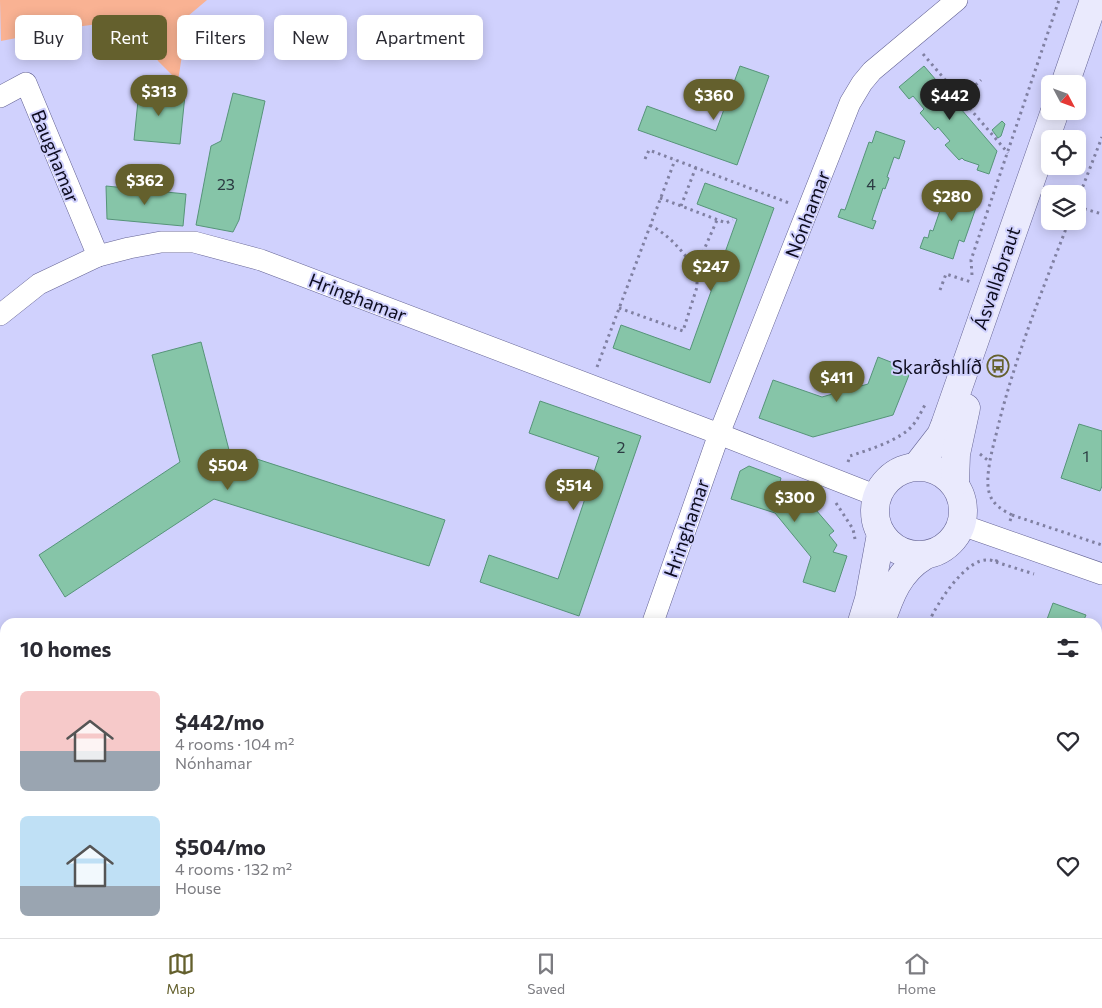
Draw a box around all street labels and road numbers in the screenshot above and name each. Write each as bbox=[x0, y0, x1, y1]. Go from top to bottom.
street label: Baughamar bbox=[27, 106, 85, 206]
street label: Nónhamar bbox=[780, 167, 834, 261]
street label: Ásvallabraut bbox=[968, 223, 1024, 333]
street label: Hringhamar bbox=[306, 268, 410, 326]
street label: Hringhamar bbox=[658, 475, 714, 580]

